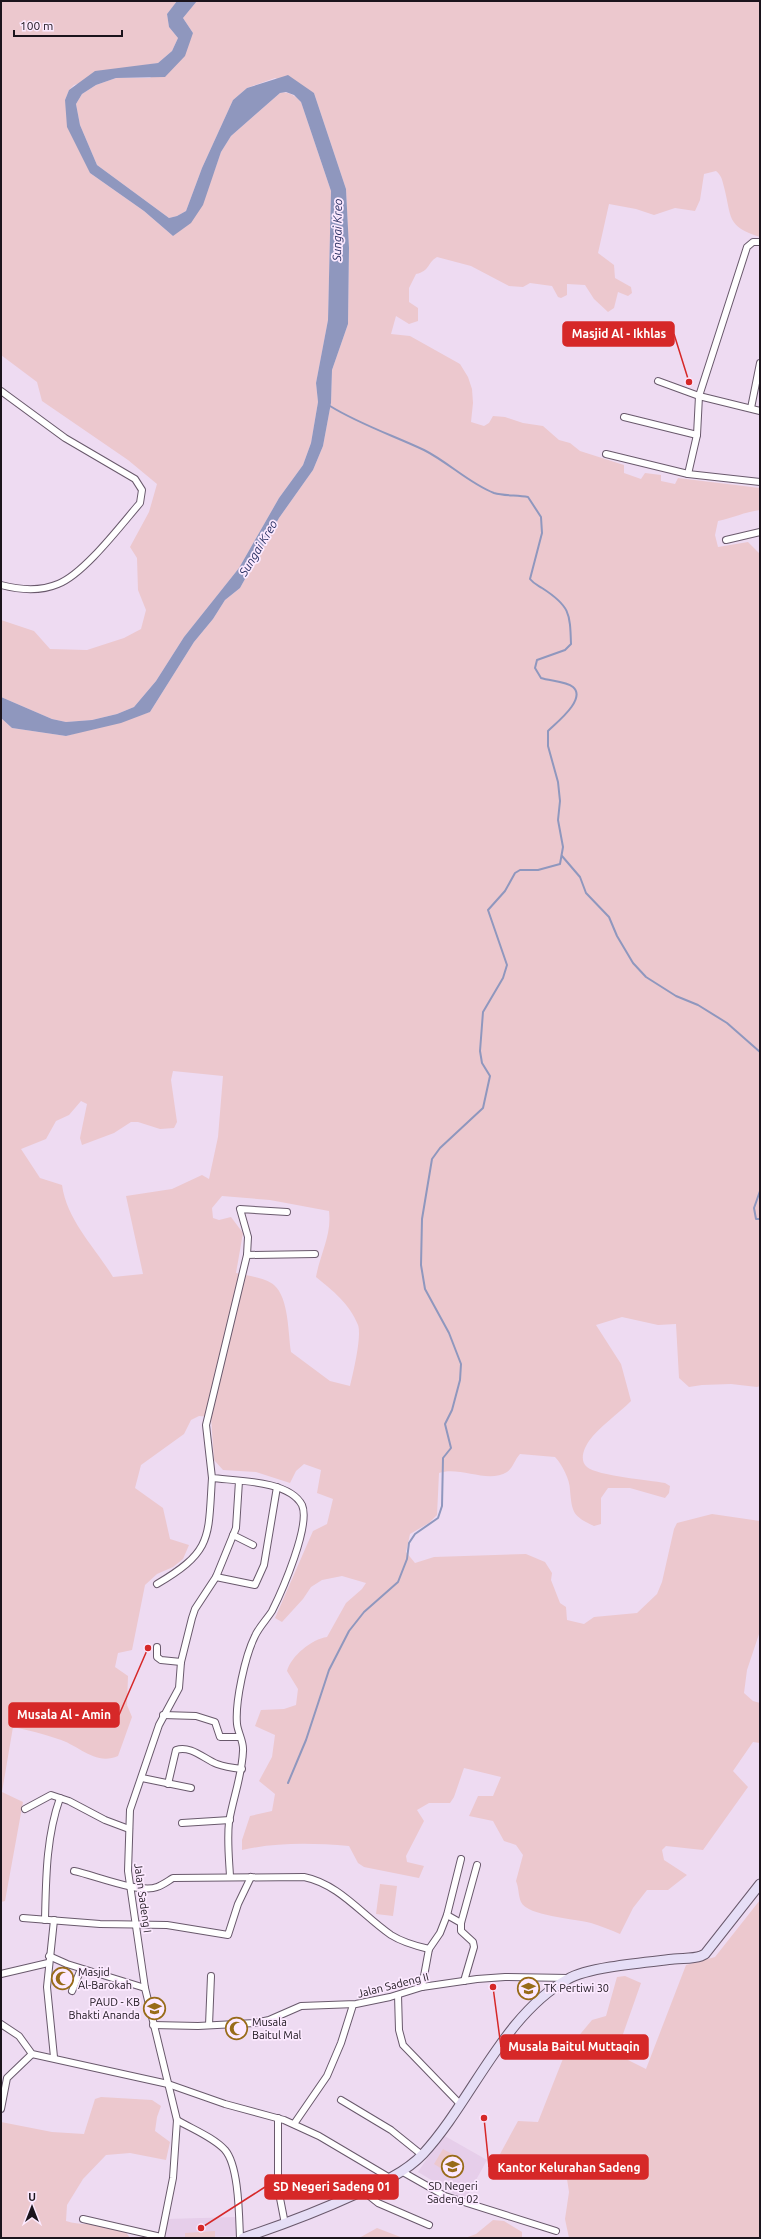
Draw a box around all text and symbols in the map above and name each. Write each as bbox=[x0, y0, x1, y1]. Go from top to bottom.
scale bar bbox=[14, 12, 122, 38]
text: 100 m bbox=[20, 19, 53, 32]
water label: Sungai Kreo bbox=[330, 198, 344, 262]
callout: Masjid Al - Ikhlas bbox=[563, 322, 674, 346]
text: Masjid Al - Ikhlas bbox=[572, 327, 667, 340]
water label: Sungai Kreo bbox=[236, 517, 280, 579]
callout: Musala Al - Amin bbox=[9, 1703, 119, 1727]
text: Musala Al - Amin bbox=[17, 1708, 111, 1721]
street label: Jalan Sadeng I bbox=[132, 1862, 154, 1934]
mosque icon: Masjid Al-Barokah bbox=[50, 1965, 76, 1991]
place label: Masjid Al-Barokah bbox=[78, 1966, 132, 1991]
street label: Jalan Sadeng II bbox=[356, 1970, 430, 2000]
school or university icon: TK Pertiwi 30 bbox=[516, 1975, 542, 2001]
place label: TK Pertiwi 30 bbox=[544, 1982, 609, 1994]
school or university icon: PAUD - KB Bhakti Ananda bbox=[142, 1995, 168, 2021]
place label: PAUD - KB Bhakti Ananda bbox=[69, 1996, 140, 2021]
mosque icon: Musala Baitul Mal bbox=[223, 2015, 249, 2041]
place label: Musala Baitul Mal bbox=[252, 2016, 302, 2041]
callout: Musala Baitul Muttaqin bbox=[501, 2035, 648, 2059]
text: Musala Baitul Muttaqin bbox=[508, 2040, 640, 2053]
school or university icon: SD Negeri Sadeng 02 bbox=[440, 2153, 466, 2179]
callout: Kantor Kelurahan Sadeng bbox=[489, 2155, 648, 2179]
text: Kantor Kelurahan Sadeng bbox=[498, 2161, 640, 2174]
callout: SD Negeri Sadeng 01 bbox=[265, 2175, 398, 2199]
text: SD Negeri Sadeng 01 bbox=[273, 2180, 391, 2193]
place label: SD Negeri Sadeng 02 bbox=[427, 2180, 479, 2205]
north arrow bbox=[12, 2187, 52, 2227]
text: U bbox=[28, 2191, 36, 2203]

